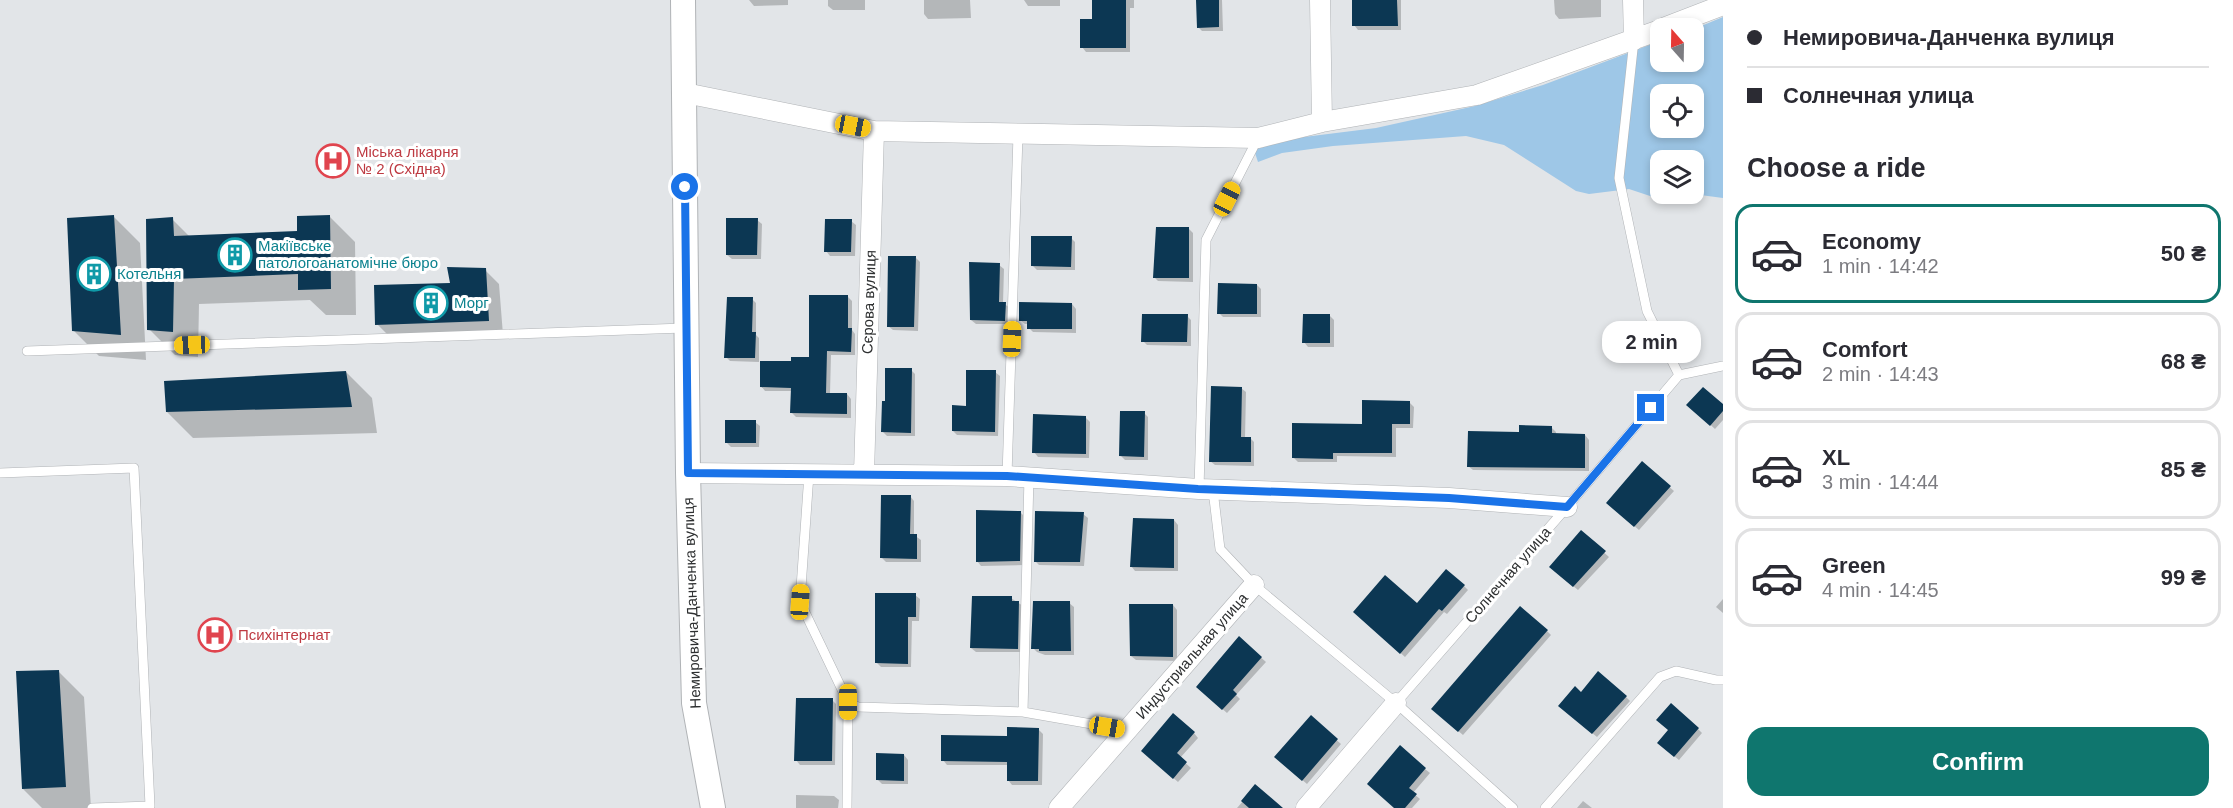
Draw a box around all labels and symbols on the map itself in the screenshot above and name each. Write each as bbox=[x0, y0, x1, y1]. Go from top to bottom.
north arrow bbox=[1650, 18, 1704, 72]
car bbox=[834, 114, 872, 138]
hospital icon: Міська лікарня № 2 (Східна) bbox=[315, 143, 351, 179]
place label: Міська лікарня № 2 (Східна) bbox=[356, 143, 459, 177]
route start bbox=[671, 173, 698, 200]
car bbox=[1211, 179, 1243, 219]
building icon: Макіївське патологоанатомічне бюро bbox=[217, 237, 253, 273]
place label: Макіївське патологоанатомічне бюро bbox=[258, 237, 438, 271]
street label: Сєрова вулиця bbox=[858, 250, 879, 354]
building icon: Котельня bbox=[76, 256, 112, 292]
place label: Котельня bbox=[117, 265, 181, 282]
building icon: Морг bbox=[413, 285, 449, 321]
place label: Морг bbox=[454, 294, 489, 311]
car bbox=[1002, 321, 1022, 357]
callout: 2 min bbox=[1602, 321, 1700, 363]
car bbox=[174, 335, 210, 355]
route end bbox=[1637, 394, 1664, 421]
street label: Немировича-Данченка вулиця bbox=[679, 497, 704, 709]
street label: Солнечная улица bbox=[1461, 523, 1554, 626]
car bbox=[790, 583, 810, 621]
street label: Индустриальная улица bbox=[1132, 589, 1251, 722]
hospital icon: Психінтернат bbox=[197, 617, 233, 653]
place label: Психінтернат bbox=[238, 626, 330, 643]
car bbox=[839, 684, 857, 720]
car bbox=[1088, 715, 1126, 739]

